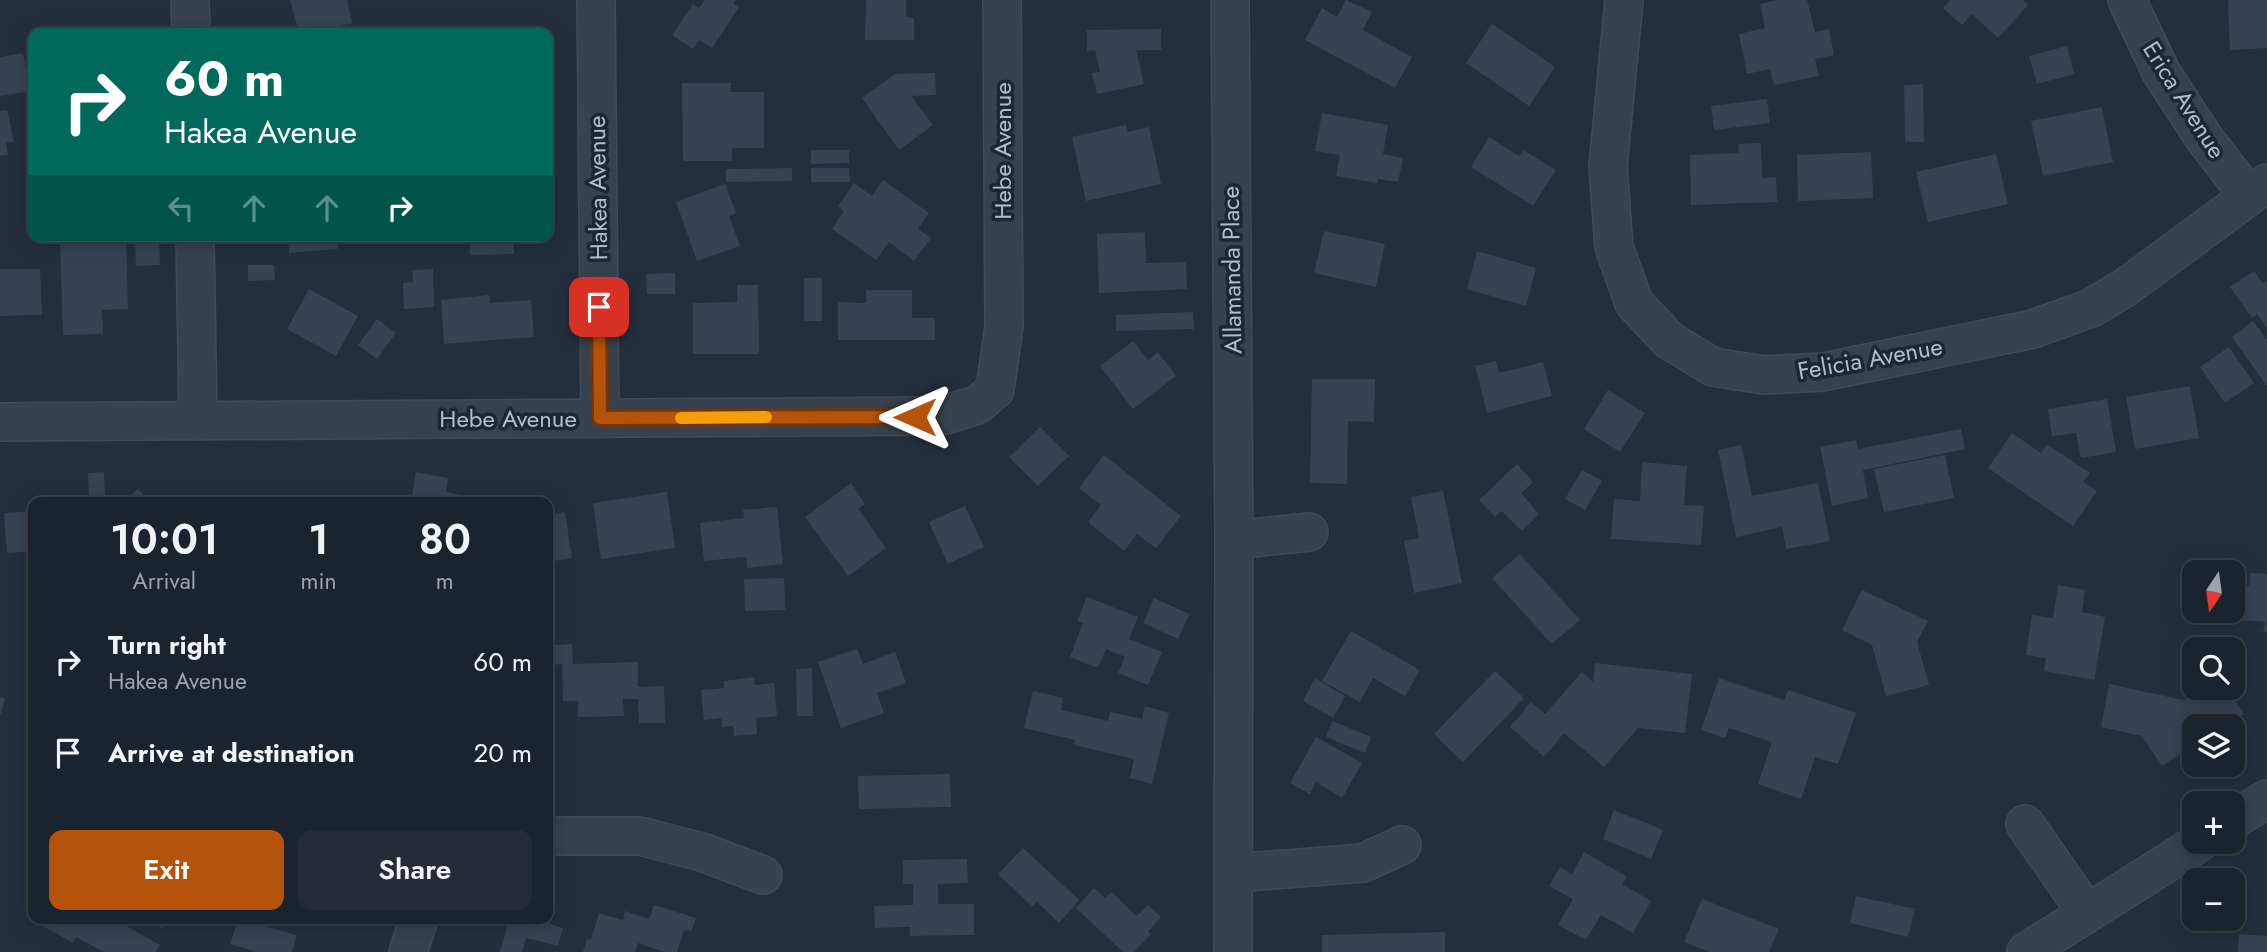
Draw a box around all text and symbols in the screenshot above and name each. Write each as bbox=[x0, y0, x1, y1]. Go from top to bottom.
street label: Erica Avenue bbox=[2134, 34, 2234, 165]
text: 60 m bbox=[164, 44, 284, 114]
icon: right bbox=[49, 56, 140, 147]
street label: Hebe Avenue bbox=[985, 82, 1020, 220]
text: Hakea Avenue bbox=[164, 109, 357, 155]
street label: Hakea Avenue bbox=[579, 115, 616, 261]
street label: Allamanda Place bbox=[1213, 186, 1250, 354]
icon: left bbox=[162, 189, 200, 227]
icon: ahead bbox=[235, 189, 273, 227]
icon: ahead bbox=[308, 189, 346, 227]
icon: right bbox=[381, 189, 419, 227]
pin bbox=[569, 277, 629, 337]
icon: arrive bbox=[580, 288, 618, 326]
street label: Felicia Avenue bbox=[1795, 329, 1945, 388]
position arrow bbox=[878, 380, 952, 454]
street label: Hebe Avenue bbox=[439, 401, 577, 436]
text: 10:01 bbox=[110, 509, 219, 570]
text: 1 bbox=[308, 509, 329, 570]
text: 80 bbox=[419, 509, 471, 570]
north arrow bbox=[2182, 560, 2245, 623]
map controls bbox=[2182, 560, 2245, 931]
text: Arrival bbox=[133, 564, 196, 598]
text: min bbox=[301, 564, 337, 598]
text: m bbox=[436, 564, 454, 598]
text: Turn right bbox=[108, 626, 226, 664]
button: search bbox=[2182, 637, 2245, 700]
icon: right bbox=[49, 643, 87, 681]
text: 60 m bbox=[473, 643, 532, 681]
text: Hakea Avenue bbox=[108, 664, 247, 698]
button: layers bbox=[2182, 714, 2245, 777]
icon: arrive bbox=[49, 734, 87, 772]
text: Arrive at destination bbox=[108, 734, 355, 772]
text: 20 m bbox=[474, 734, 532, 772]
button: + bbox=[2182, 791, 2245, 854]
button: Exit bbox=[49, 830, 284, 910]
button: Share bbox=[298, 830, 532, 910]
button: − bbox=[2182, 868, 2245, 931]

